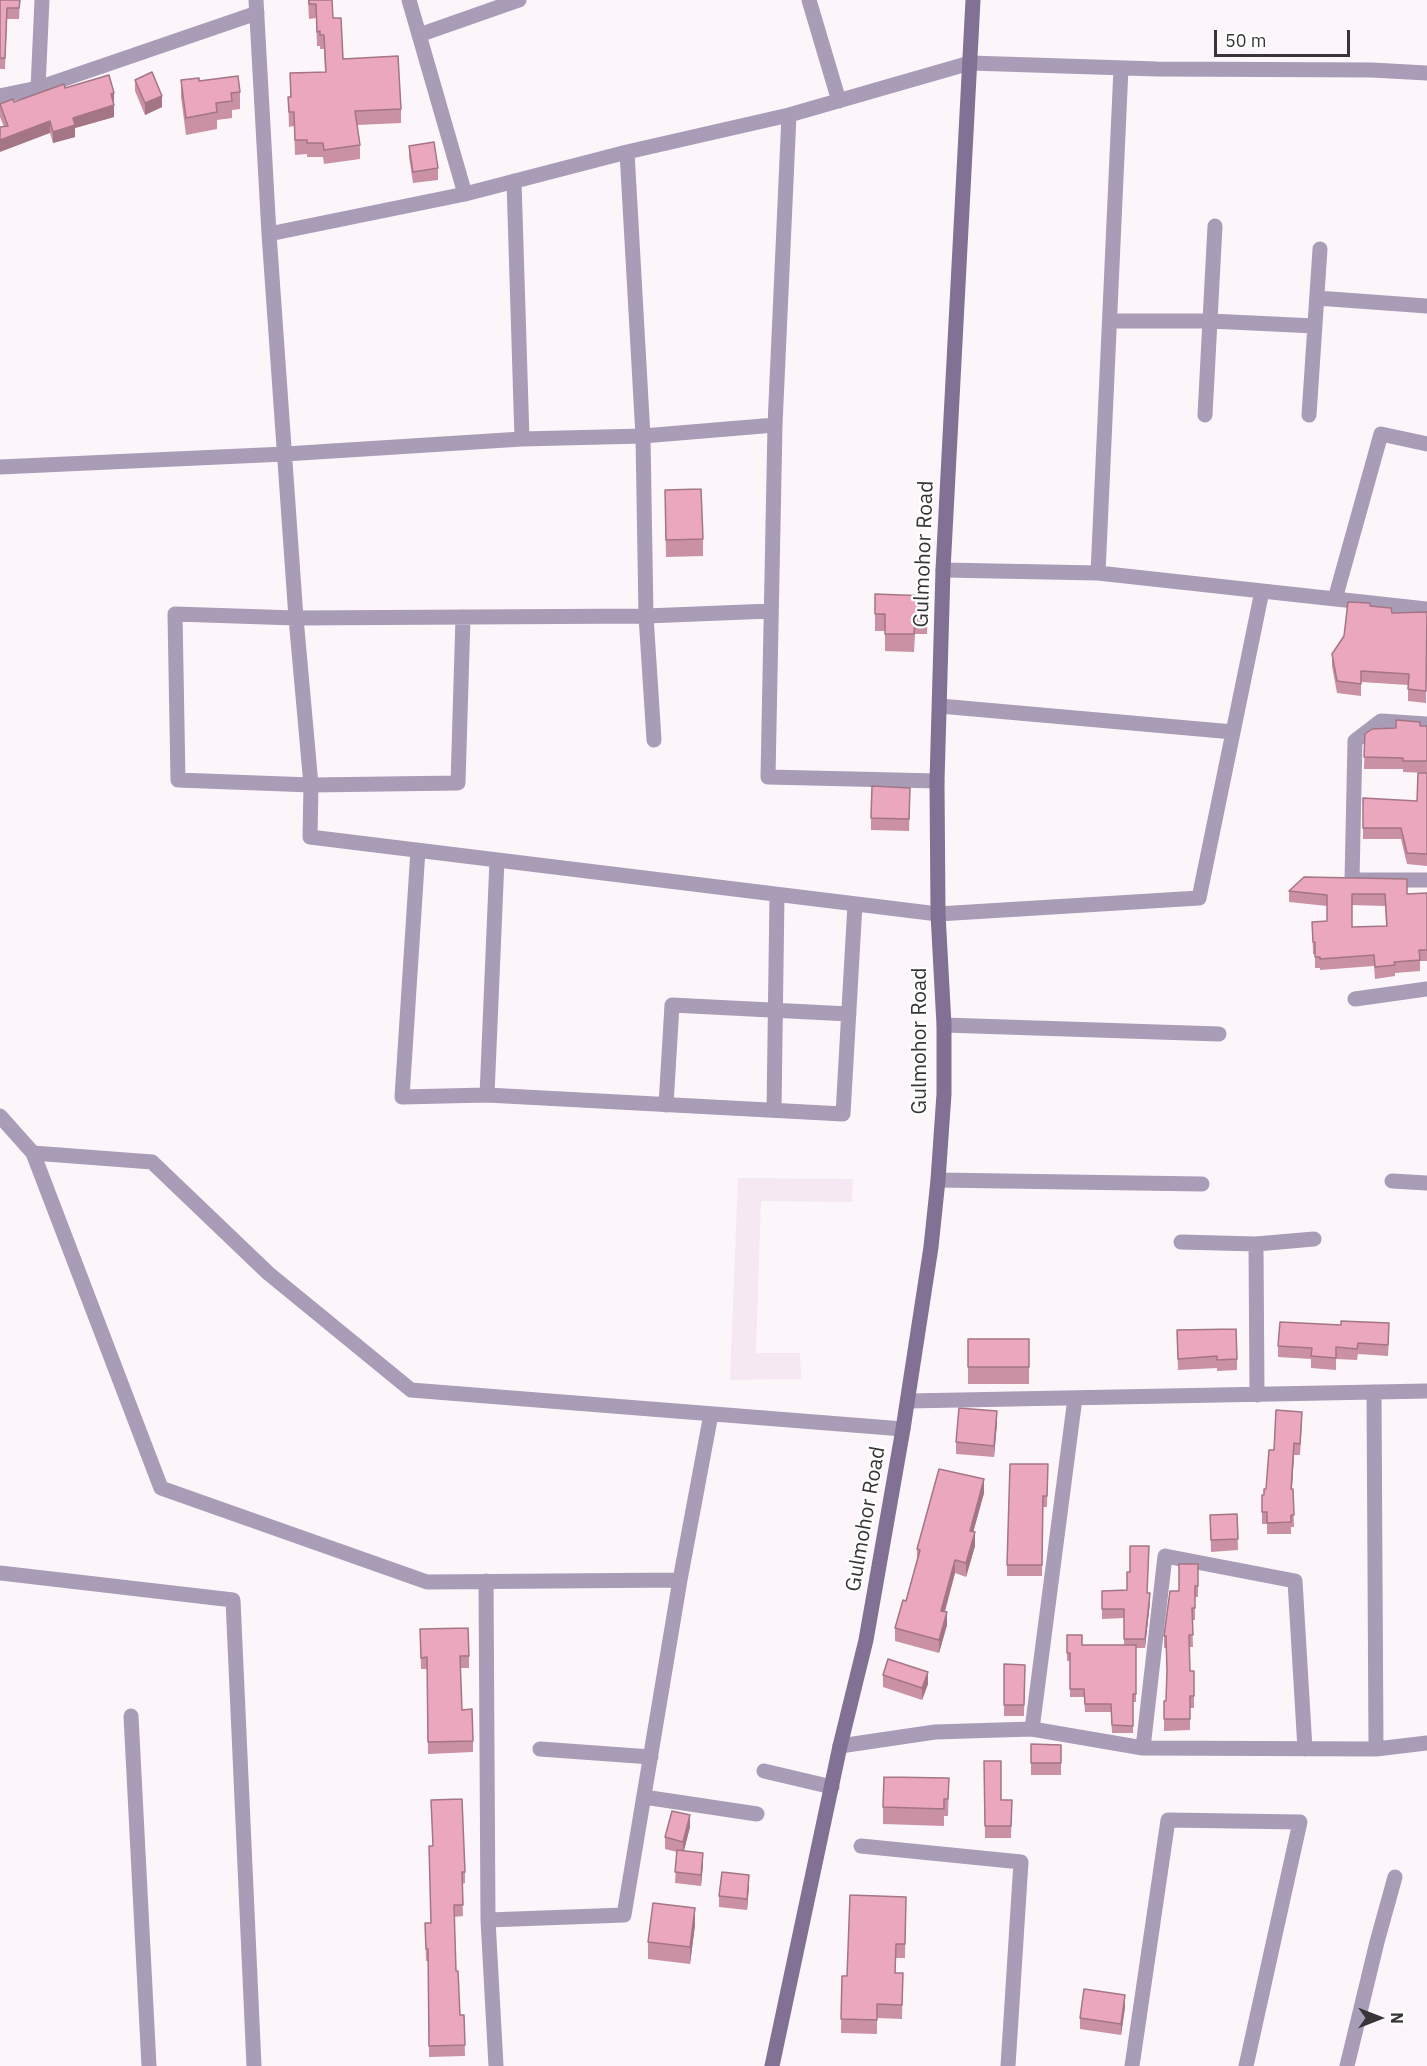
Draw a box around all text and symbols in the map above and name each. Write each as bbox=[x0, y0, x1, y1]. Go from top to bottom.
scale bar bbox=[1217, 18, 1354, 56]
text: 50 m bbox=[1225, 29, 1267, 52]
street label: Gulmohor Road bbox=[909, 480, 939, 628]
street label: Gulmohor Road bbox=[907, 968, 933, 1114]
street label: Gulmohor Road bbox=[841, 1444, 891, 1594]
north arrow bbox=[1349, 1988, 1409, 2048]
text: N bbox=[1387, 2012, 1407, 2024]

